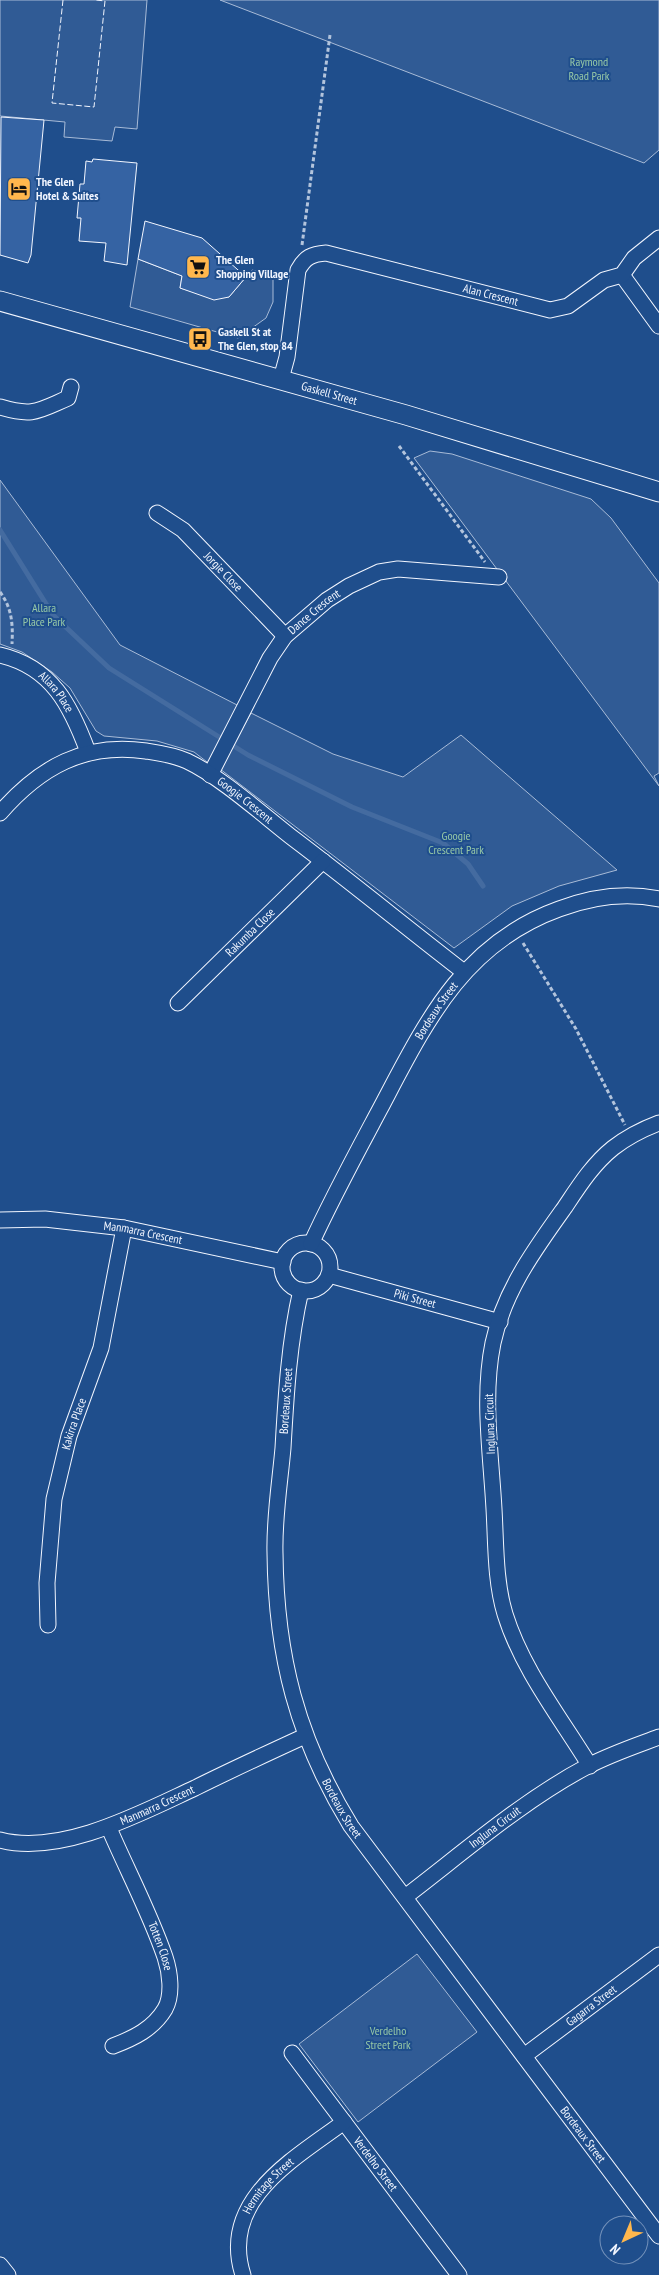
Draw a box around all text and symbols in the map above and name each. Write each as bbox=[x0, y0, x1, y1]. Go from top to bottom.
park label: Raymond Road Park bbox=[569, 54, 610, 83]
place label: The Glen Hotel & Suites bbox=[36, 174, 98, 203]
hotel icon: The Glen Hotel & Suites bbox=[6, 176, 32, 202]
place label: The Glen Shopping Village bbox=[216, 252, 288, 281]
supermarket icon: The Glen Shopping Village bbox=[185, 254, 211, 280]
street label: Alan Crescent bbox=[462, 280, 521, 309]
place label: Gaskell St at The Glen, stop 84 bbox=[218, 324, 293, 353]
bus stop icon: Gaskell St at The Glen, stop 84 bbox=[187, 326, 213, 352]
street label: Gaskell Street bbox=[300, 378, 360, 408]
street label: Jorgie Close bbox=[200, 548, 246, 594]
street label: Dance Crescent bbox=[285, 585, 343, 637]
park label: Allara Place Park bbox=[23, 600, 66, 629]
street label: Allara Place bbox=[36, 668, 78, 715]
street label: Googie Crescent bbox=[214, 773, 277, 827]
park label: Googie Crescent Park bbox=[428, 828, 484, 857]
street label: Rakumba Close bbox=[222, 904, 278, 959]
street label: Bordeaux Street bbox=[411, 978, 461, 1042]
street label: Manmarra Crescent bbox=[103, 1218, 184, 1247]
street label: Piki Street bbox=[392, 1285, 438, 1311]
street label: Bordeaux Street bbox=[276, 1367, 295, 1435]
street label: Ingluna Circuit bbox=[481, 1393, 498, 1455]
street label: Kakirra Place bbox=[58, 1396, 89, 1451]
street label: Bordeaux Street bbox=[319, 1776, 366, 1841]
street label: Manmarra Crescent bbox=[118, 1781, 197, 1828]
street label: Ingluna Circuit bbox=[466, 1802, 524, 1851]
street label: Totten Close bbox=[145, 1919, 176, 1972]
street label: Gagarra Street bbox=[563, 1981, 620, 2029]
park label: Verdelho Street Park bbox=[365, 2023, 411, 2052]
street label: Bordeaux Street bbox=[557, 2103, 610, 2166]
street label: Verdelho Street bbox=[350, 2133, 402, 2194]
street label: Hermitage Street bbox=[239, 2153, 297, 2216]
north arrow bbox=[599, 2215, 649, 2265]
text: N bbox=[606, 2240, 624, 2258]

